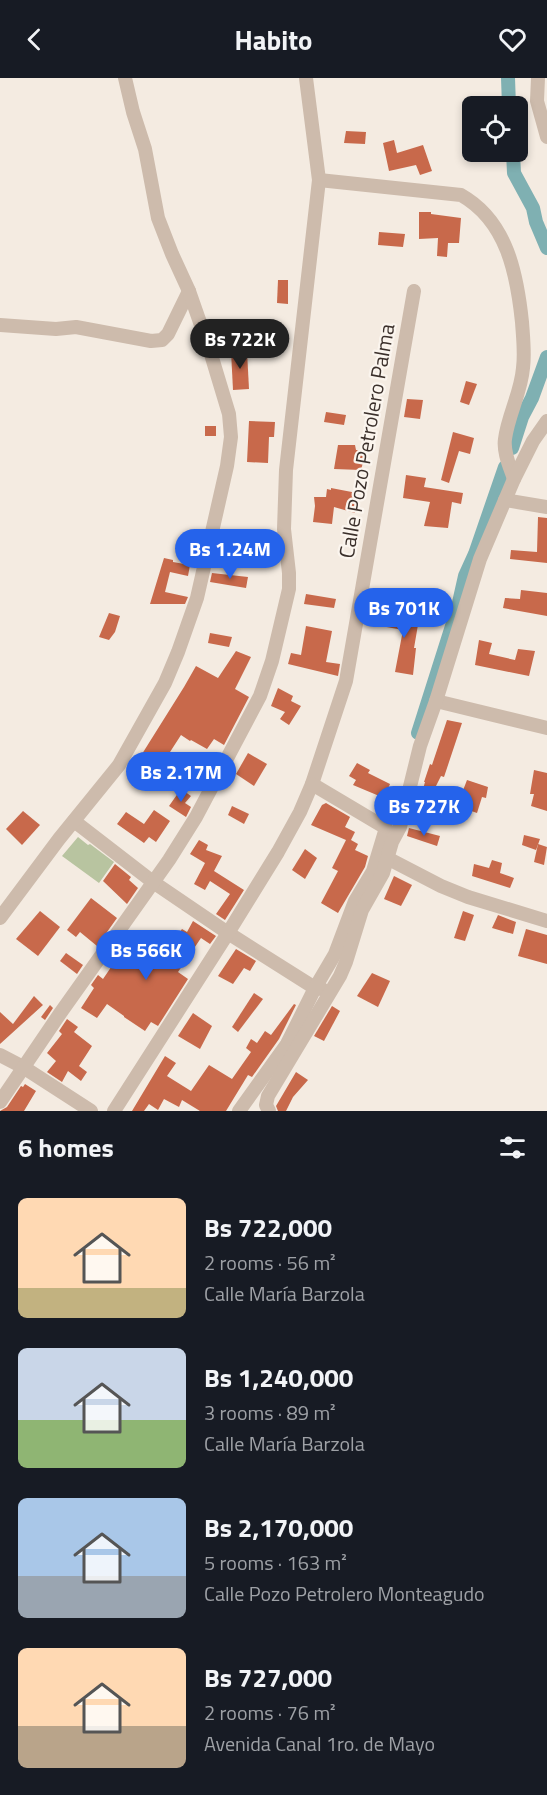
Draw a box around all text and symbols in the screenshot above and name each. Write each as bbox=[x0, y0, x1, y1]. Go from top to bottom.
text: Habito bbox=[235, 19, 312, 60]
icon: back bbox=[18, 23, 51, 56]
icon: heart bbox=[496, 23, 529, 56]
map controls bbox=[462, 96, 528, 162]
button: locate bbox=[462, 96, 528, 162]
pin: Bs 722K bbox=[185, 319, 295, 370]
street label: Calle Pozo Petrolero Palma bbox=[330, 320, 403, 561]
text: Bs 722K bbox=[204, 323, 276, 354]
pin: Bs 1.24M bbox=[168, 529, 292, 580]
text: Bs 1.24M bbox=[189, 533, 271, 564]
pin: Bs 701K bbox=[349, 588, 459, 639]
text: Bs 701K bbox=[368, 592, 440, 623]
pin: Bs 2.17M bbox=[119, 752, 243, 803]
text: Bs 2.17M bbox=[140, 756, 222, 787]
pin: Bs 727K bbox=[369, 786, 479, 837]
text: Bs 727K bbox=[388, 790, 460, 821]
pin: Bs 566K bbox=[91, 930, 201, 981]
text: Bs 566K bbox=[110, 934, 182, 965]
text: 6 homes bbox=[18, 1128, 114, 1167]
icon: filters bbox=[496, 1131, 529, 1164]
text: Bs 722,000 bbox=[204, 1208, 332, 1247]
icon: home bbox=[66, 1222, 138, 1294]
text: 2 rooms · 56 m² bbox=[204, 1247, 336, 1278]
text: Calle María Barzola bbox=[204, 1278, 365, 1309]
text: Bs 1,240,000 bbox=[204, 1358, 353, 1397]
icon: home bbox=[66, 1372, 138, 1444]
text: 3 rooms · 89 m² bbox=[204, 1397, 336, 1428]
text: Calle María Barzola bbox=[204, 1428, 365, 1459]
text: Bs 2,170,000 bbox=[204, 1508, 353, 1547]
icon: home bbox=[66, 1522, 138, 1594]
text: 5 rooms · 163 m² bbox=[204, 1547, 347, 1578]
text: Calle Pozo Petrolero Monteagudo bbox=[204, 1578, 485, 1609]
text: Bs 727,000 bbox=[204, 1658, 332, 1697]
icon: home bbox=[66, 1672, 138, 1744]
text: 2 rooms · 76 m² bbox=[204, 1697, 336, 1728]
text: Avenida Canal 1ro. de Mayo bbox=[204, 1728, 435, 1759]

